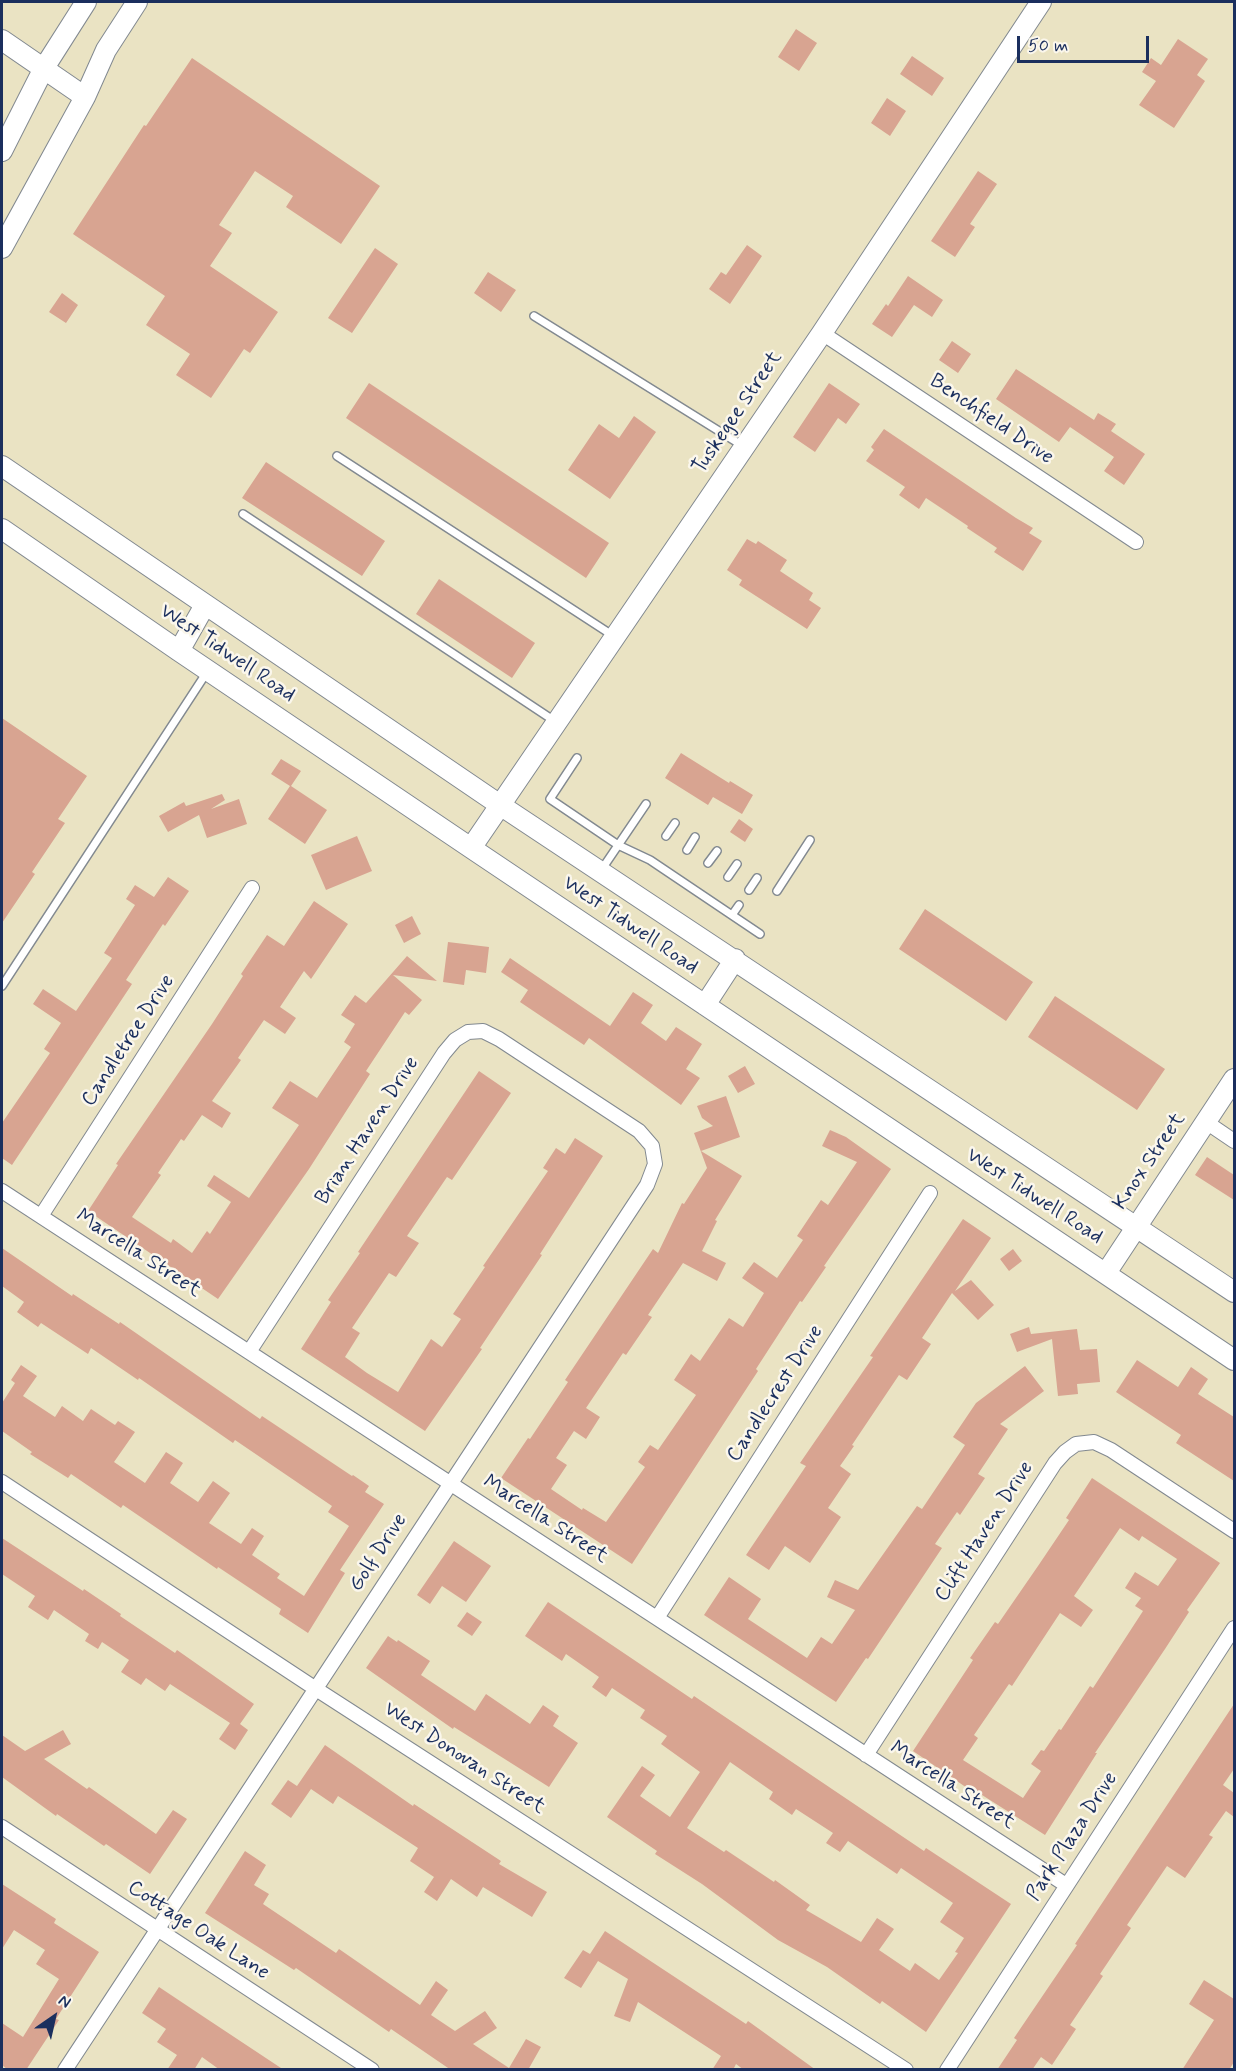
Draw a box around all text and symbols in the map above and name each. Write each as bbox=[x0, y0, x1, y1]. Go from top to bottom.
scale bar bbox=[1020, 24, 1152, 62]
text: 50 m bbox=[1028, 34, 1068, 58]
street label: Tuskegee Street bbox=[688, 347, 788, 479]
street label: Benchfield Drive bbox=[924, 369, 1058, 471]
street label: West Tidwell Road bbox=[155, 599, 299, 709]
street label: West Tidwell Road bbox=[558, 871, 702, 981]
street label: Candletree Drive bbox=[77, 970, 181, 1112]
street label: Brian Haven Drive bbox=[311, 1052, 425, 1210]
street label: Knox Street bbox=[1108, 1109, 1192, 1215]
street label: West Tidwell Road bbox=[961, 1143, 1107, 1251]
street label: Marcella Street bbox=[71, 1204, 205, 1304]
street label: Candlecrest Drive bbox=[722, 1321, 830, 1467]
street label: Clift Haven Drive bbox=[930, 1457, 1040, 1607]
street label: Marcella Street bbox=[478, 1470, 612, 1570]
street label: Golf Drive bbox=[344, 1509, 414, 1597]
street label: West Donovan Street bbox=[378, 1697, 550, 1821]
street label: Marcella Street bbox=[885, 1736, 1019, 1836]
street label: Park Plaza Drive bbox=[1022, 1768, 1124, 1906]
street label: Cottage Oak Lane bbox=[122, 1876, 274, 1986]
north arrow bbox=[24, 1987, 84, 2047]
text: N bbox=[54, 1990, 75, 2013]

